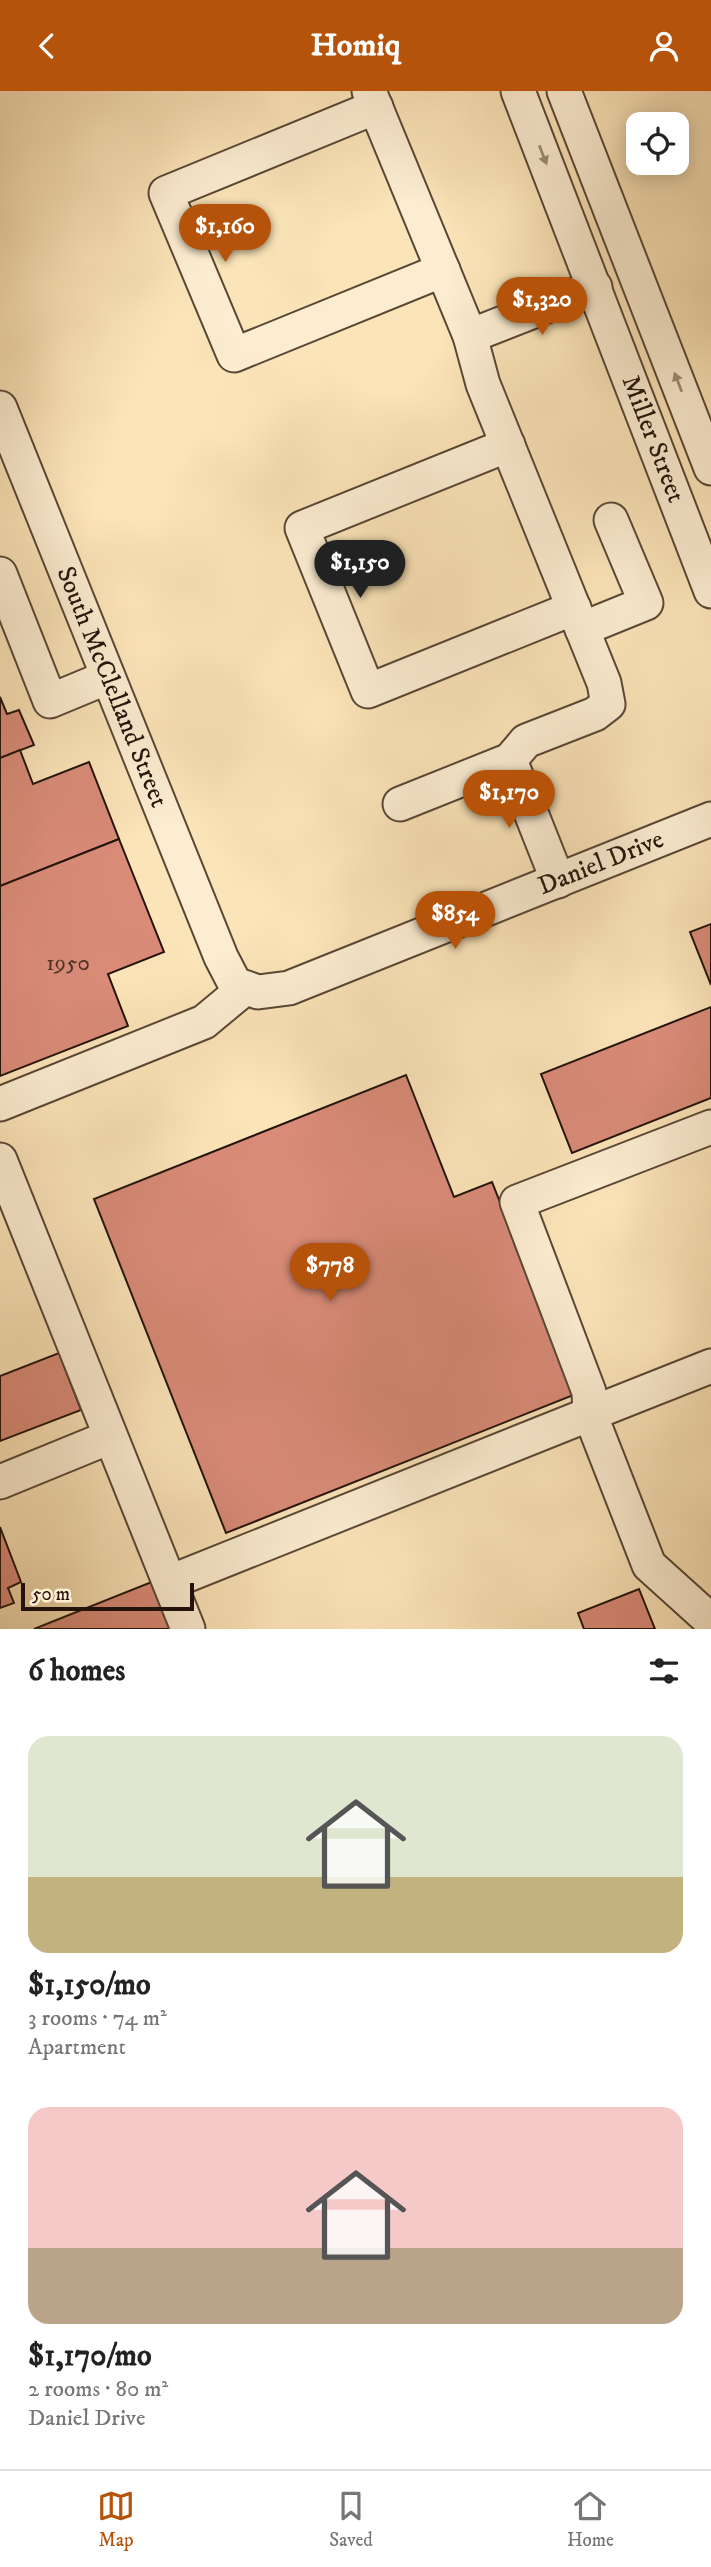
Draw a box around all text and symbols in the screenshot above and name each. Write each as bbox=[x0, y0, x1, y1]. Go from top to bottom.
text: Homiq bbox=[310, 26, 401, 66]
icon: back bbox=[28, 27, 66, 65]
icon: person bbox=[645, 27, 683, 65]
map controls bbox=[626, 112, 689, 175]
button: locate bbox=[626, 112, 689, 175]
one-way arrow bbox=[537, 144, 548, 165]
pin: $1,160 bbox=[168, 205, 282, 264]
text: $1,160 bbox=[195, 212, 255, 241]
pin: $1,320 bbox=[485, 278, 599, 337]
text: $1,320 bbox=[512, 285, 572, 314]
street label: Miller Street bbox=[614, 371, 692, 507]
one-way arrow bbox=[672, 371, 683, 392]
pin: $1,150 bbox=[303, 540, 417, 600]
text: $1,150 bbox=[330, 548, 390, 577]
street label: South McClelland Street bbox=[49, 562, 175, 812]
pin: $1,170 bbox=[452, 771, 566, 830]
text: $1,170 bbox=[479, 778, 539, 807]
street label: Daniel Drive bbox=[533, 823, 669, 903]
pin: $854 bbox=[414, 891, 496, 951]
text: $854 bbox=[431, 899, 479, 928]
house number: 1950 bbox=[46, 949, 90, 978]
pin: $778 bbox=[289, 1243, 371, 1303]
text: $778 bbox=[306, 1251, 354, 1280]
scale bar bbox=[21, 1580, 194, 1612]
text: 50 m bbox=[32, 1583, 70, 1606]
icon: filters bbox=[645, 1652, 683, 1690]
text: 6 homes bbox=[28, 1653, 125, 1690]
icon: home bbox=[293, 1781, 419, 1907]
text: $1,150/mo bbox=[28, 1967, 151, 2004]
text: 3 rooms · 74 m² bbox=[28, 2004, 167, 2033]
text: Apartment bbox=[28, 2033, 126, 2062]
icon: home bbox=[293, 2152, 419, 2278]
text: $1,170/mo bbox=[28, 2338, 152, 2375]
text: 2 rooms · 80 m² bbox=[28, 2375, 168, 2404]
text: Daniel Drive bbox=[28, 2404, 145, 2433]
tab: Map bbox=[97, 2487, 135, 2552]
tab: Saved bbox=[329, 2487, 373, 2552]
tab: Home bbox=[567, 2487, 614, 2552]

